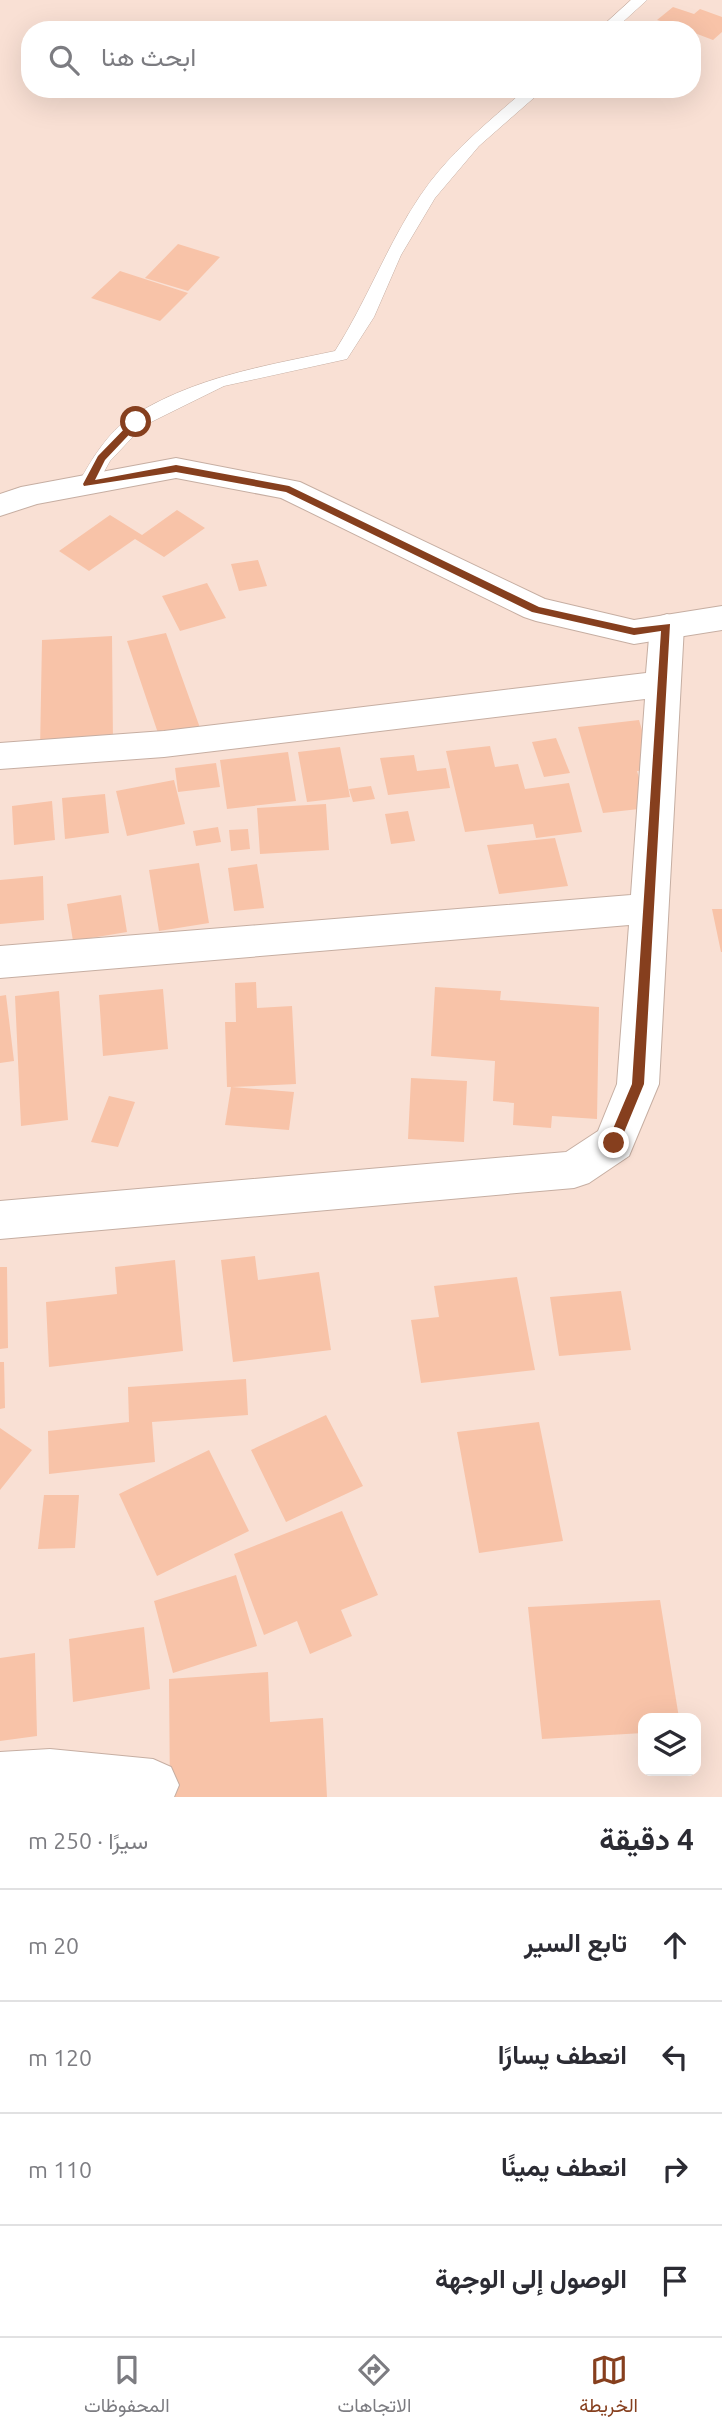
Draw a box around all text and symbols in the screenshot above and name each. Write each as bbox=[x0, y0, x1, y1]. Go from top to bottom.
search box bbox=[21, 21, 701, 98]
icon: search bbox=[45, 41, 83, 79]
text: ابحث هنا bbox=[101, 42, 196, 71]
route start bbox=[120, 406, 151, 437]
route end bbox=[598, 1127, 629, 1158]
map controls bbox=[638, 1713, 701, 1776]
button: layers bbox=[638, 1713, 701, 1776]
text: 4 دقيقة bbox=[599, 1822, 694, 1856]
text: سيرًا · 250 m bbox=[28, 1828, 148, 1853]
icon: ahead bbox=[656, 1926, 694, 1964]
text: تابع السير bbox=[524, 1928, 627, 1957]
text: 20 m bbox=[28, 1933, 79, 1958]
icon: left bbox=[656, 2038, 694, 2076]
text: انعطف يسارًا bbox=[498, 2040, 627, 2069]
text: 120 m bbox=[28, 2045, 92, 2070]
icon: right bbox=[656, 2150, 694, 2188]
text: انعطف يمينًا bbox=[501, 2152, 627, 2181]
text: 110 m bbox=[28, 2157, 92, 2182]
icon: arrive bbox=[656, 2262, 694, 2300]
text: الوصول إلى الوجهة bbox=[435, 2264, 627, 2293]
tab: المحفوظات bbox=[84, 2351, 170, 2422]
tab: الاتجاهات bbox=[338, 2351, 411, 2422]
tab: الخريطة bbox=[579, 2351, 638, 2422]

